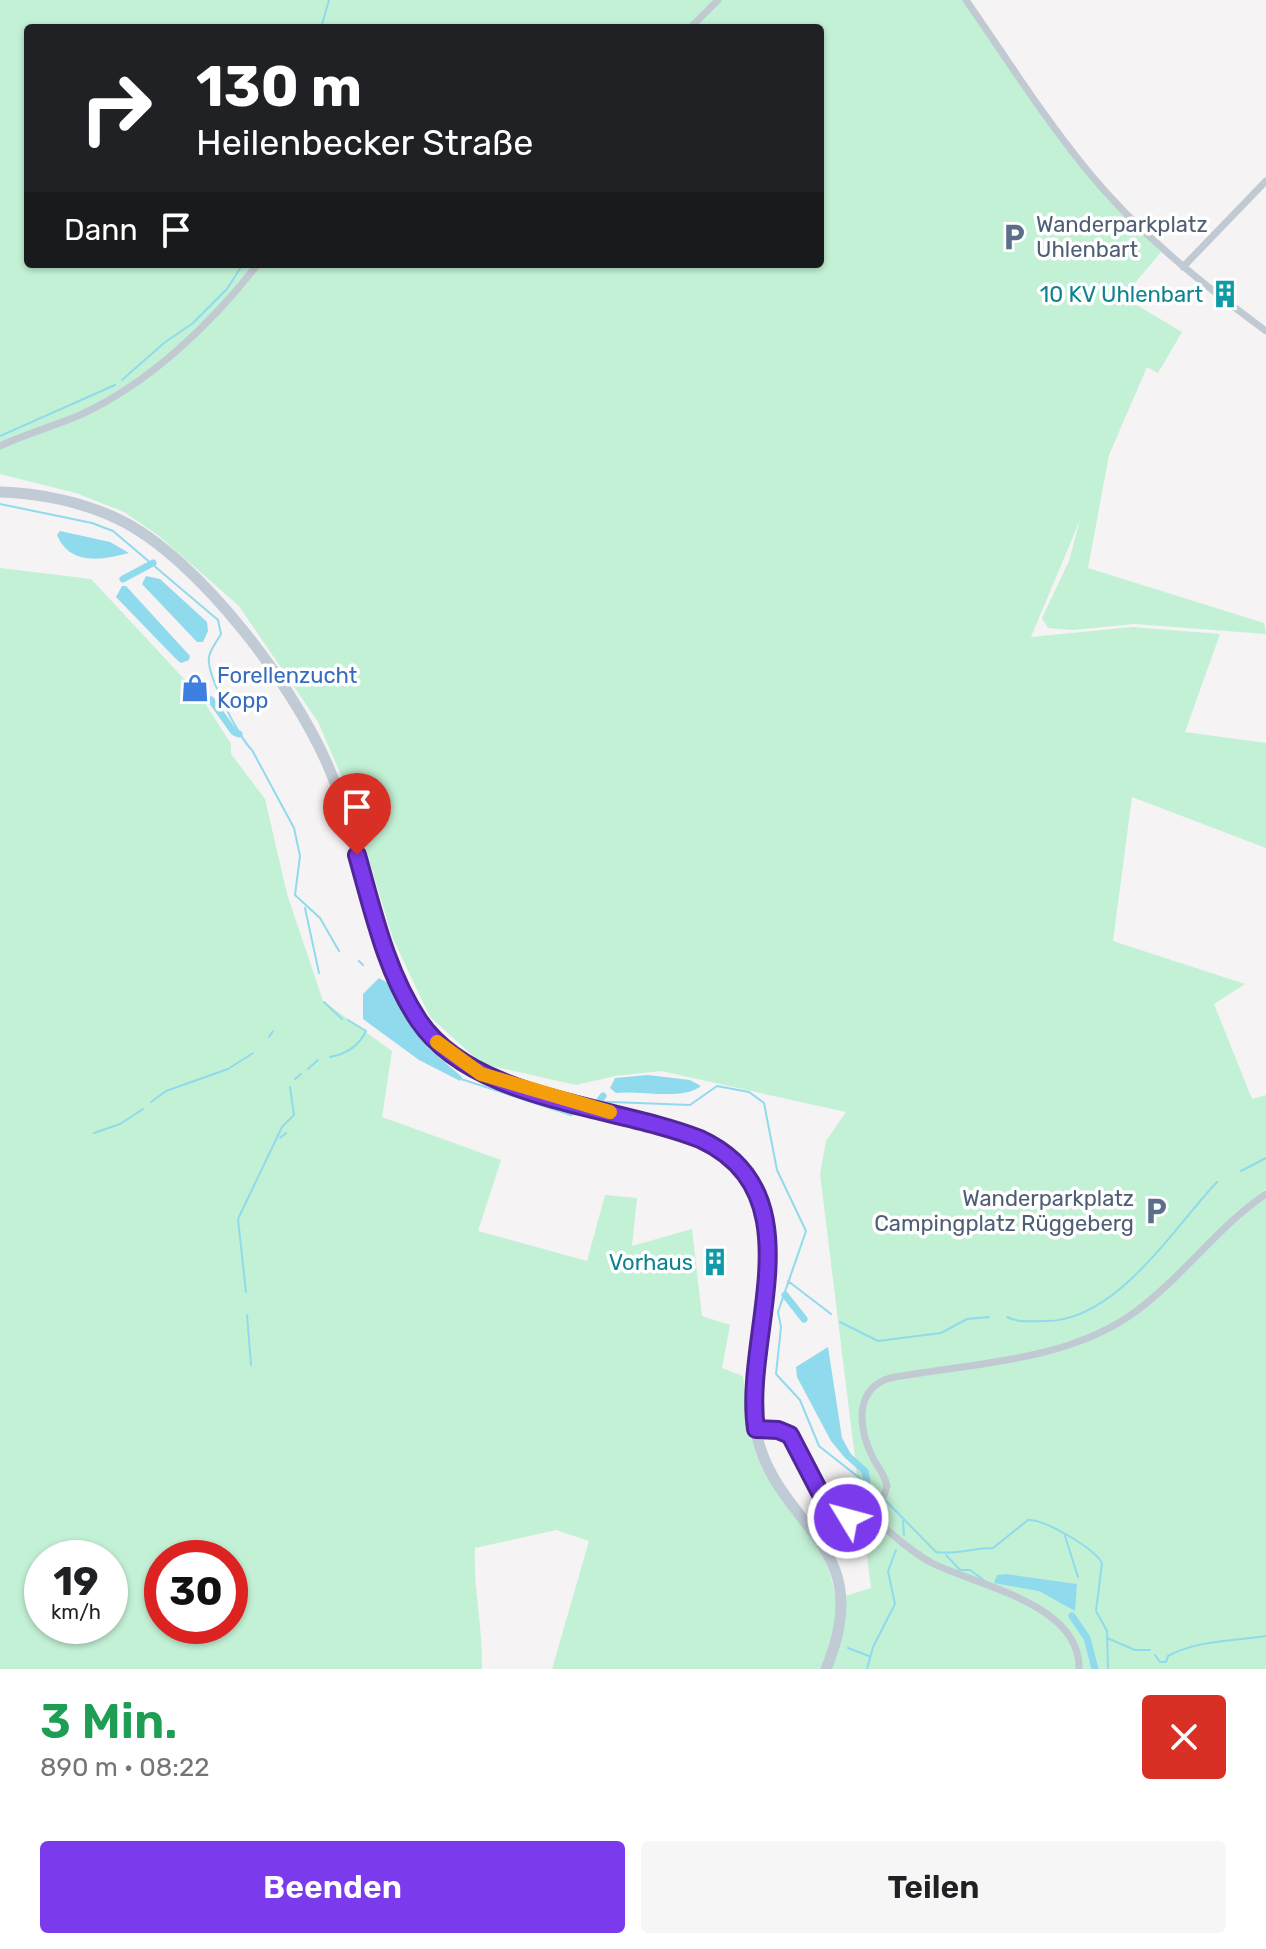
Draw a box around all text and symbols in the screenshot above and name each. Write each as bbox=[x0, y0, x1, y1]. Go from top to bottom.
text: 130 m bbox=[196, 54, 362, 120]
icon: right bbox=[64, 56, 168, 160]
text: Heilenbecker Straße bbox=[196, 121, 533, 164]
icon: arrive bbox=[154, 208, 198, 252]
place label: Wanderparkplatz Uhlenbart bbox=[1036, 211, 1208, 263]
text: Dann bbox=[64, 212, 138, 248]
parking icon: Wanderparkplatz Uhlenbart bbox=[999, 222, 1029, 252]
building icon: 10 KV Uhlenbart bbox=[1210, 279, 1240, 309]
place label: 10 KV Uhlenbart bbox=[1040, 281, 1203, 308]
place label: Forellenzucht Kopp bbox=[217, 662, 358, 714]
shop icon: Forellenzucht Kopp bbox=[180, 673, 210, 703]
pin bbox=[323, 773, 391, 855]
icon: arrive bbox=[335, 785, 379, 829]
place label: Wanderparkplatz Campingplatz Rüggeberg bbox=[874, 1185, 1134, 1237]
parking icon: Wanderparkplatz Campingplatz Rüggeberg bbox=[1141, 1196, 1171, 1226]
building icon: Vorhaus bbox=[700, 1247, 730, 1277]
place label: Vorhaus bbox=[609, 1249, 693, 1276]
position arrow bbox=[806, 1476, 890, 1560]
speed limit sign: 30 bbox=[144, 1540, 248, 1644]
text: 19 bbox=[53, 1558, 99, 1605]
text: km/h bbox=[51, 1600, 101, 1624]
text: 3 Min. bbox=[40, 1693, 178, 1750]
button: close bbox=[1142, 1695, 1226, 1779]
text: 890 m · 08:22 bbox=[40, 1752, 210, 1783]
button: Beenden bbox=[40, 1841, 625, 1933]
button: Teilen bbox=[641, 1841, 1226, 1933]

